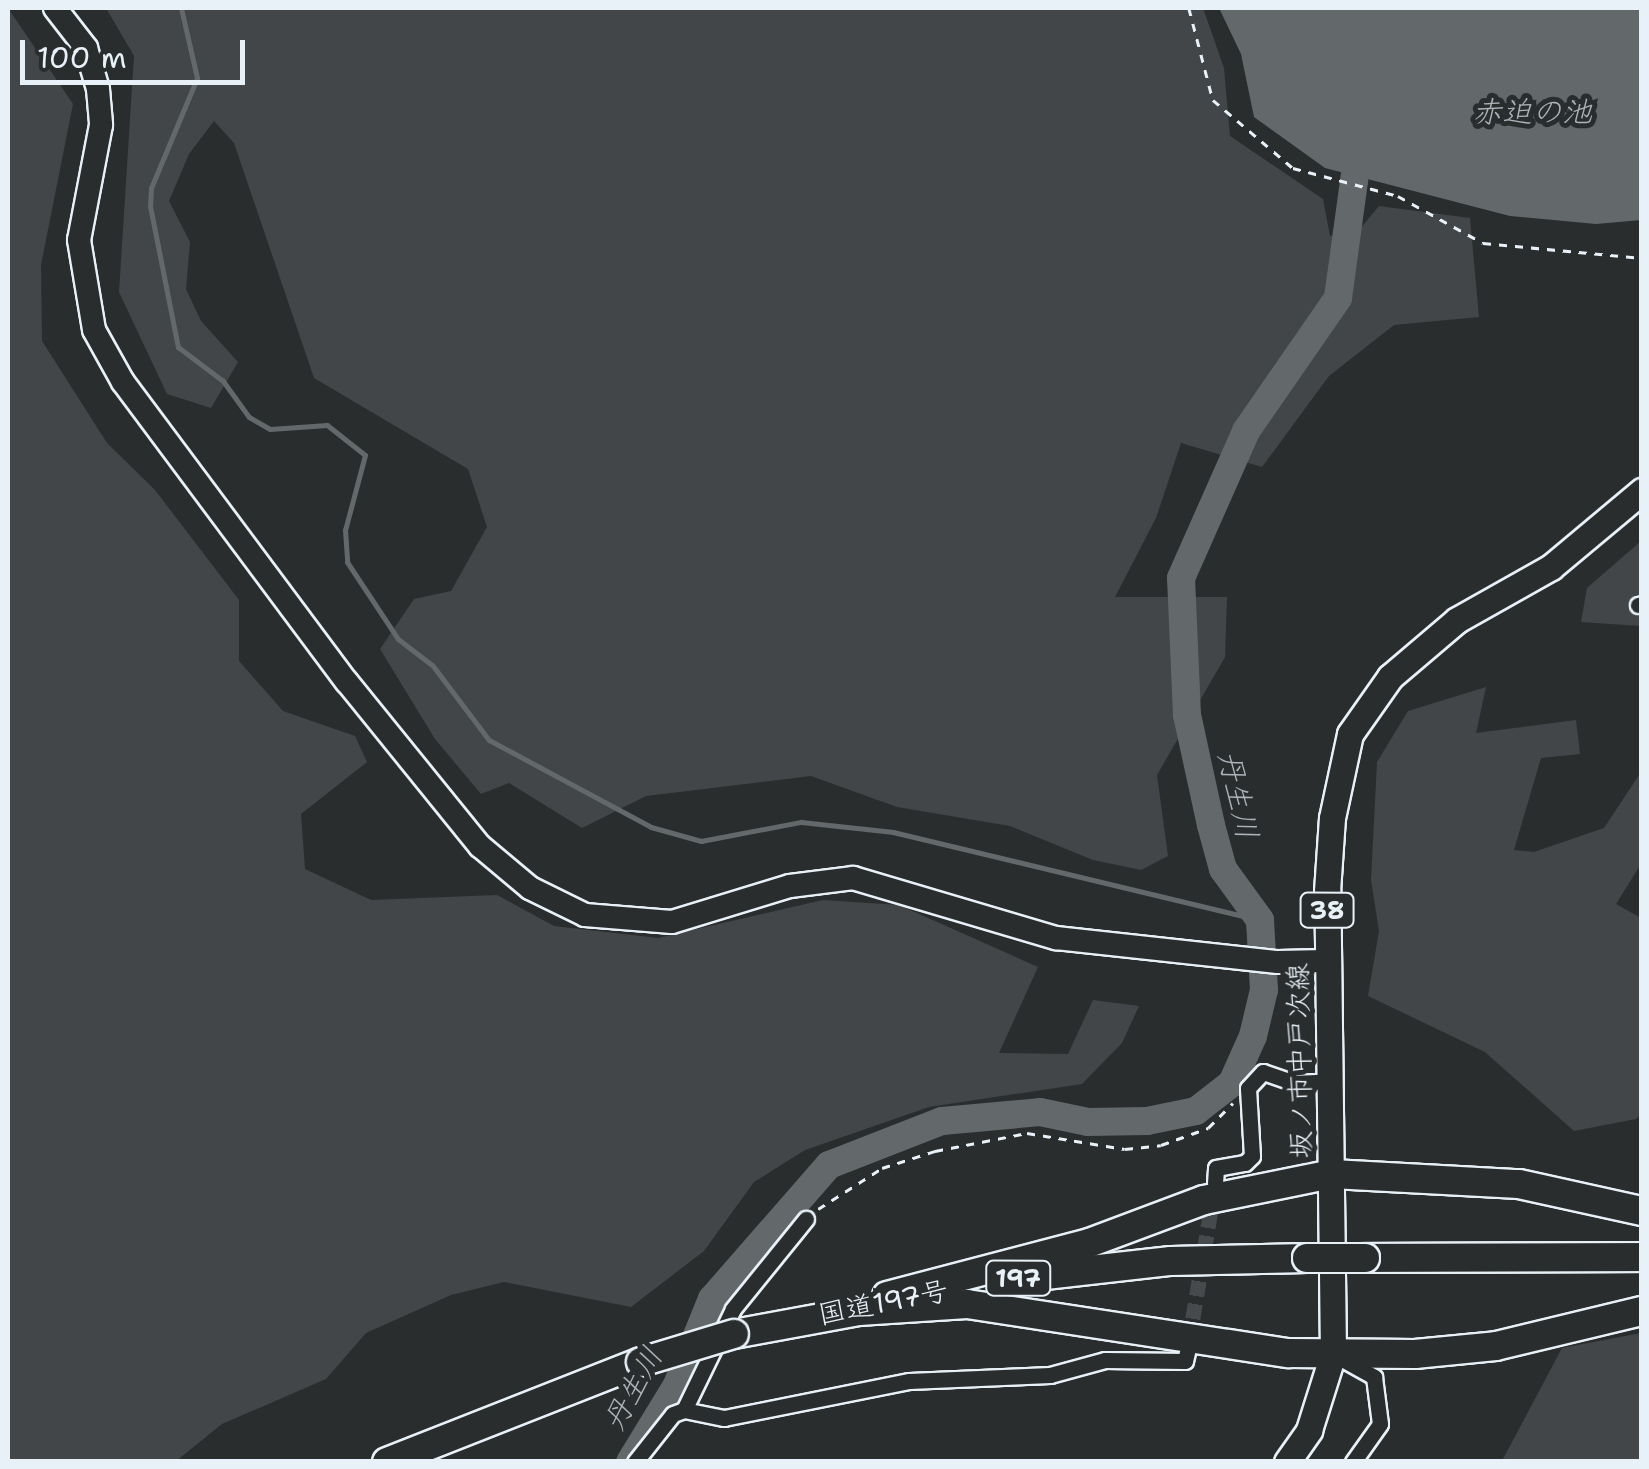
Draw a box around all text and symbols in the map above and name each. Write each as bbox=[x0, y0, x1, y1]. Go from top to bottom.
scale bar bbox=[25, 20, 250, 82]
text: 100 m bbox=[37, 37, 127, 78]
water label: 赤迫の池 bbox=[1472, 94, 1592, 130]
water label: 丹生川 bbox=[1210, 747, 1266, 843]
road number: 38 bbox=[1300, 890, 1354, 930]
street label: 坂ノ市中戸次線 bbox=[1280, 963, 1318, 1159]
road number: 197 bbox=[983, 1258, 1053, 1298]
street label: 国道197号 bbox=[815, 1273, 951, 1331]
water label: 丹生川 bbox=[595, 1341, 671, 1437]

